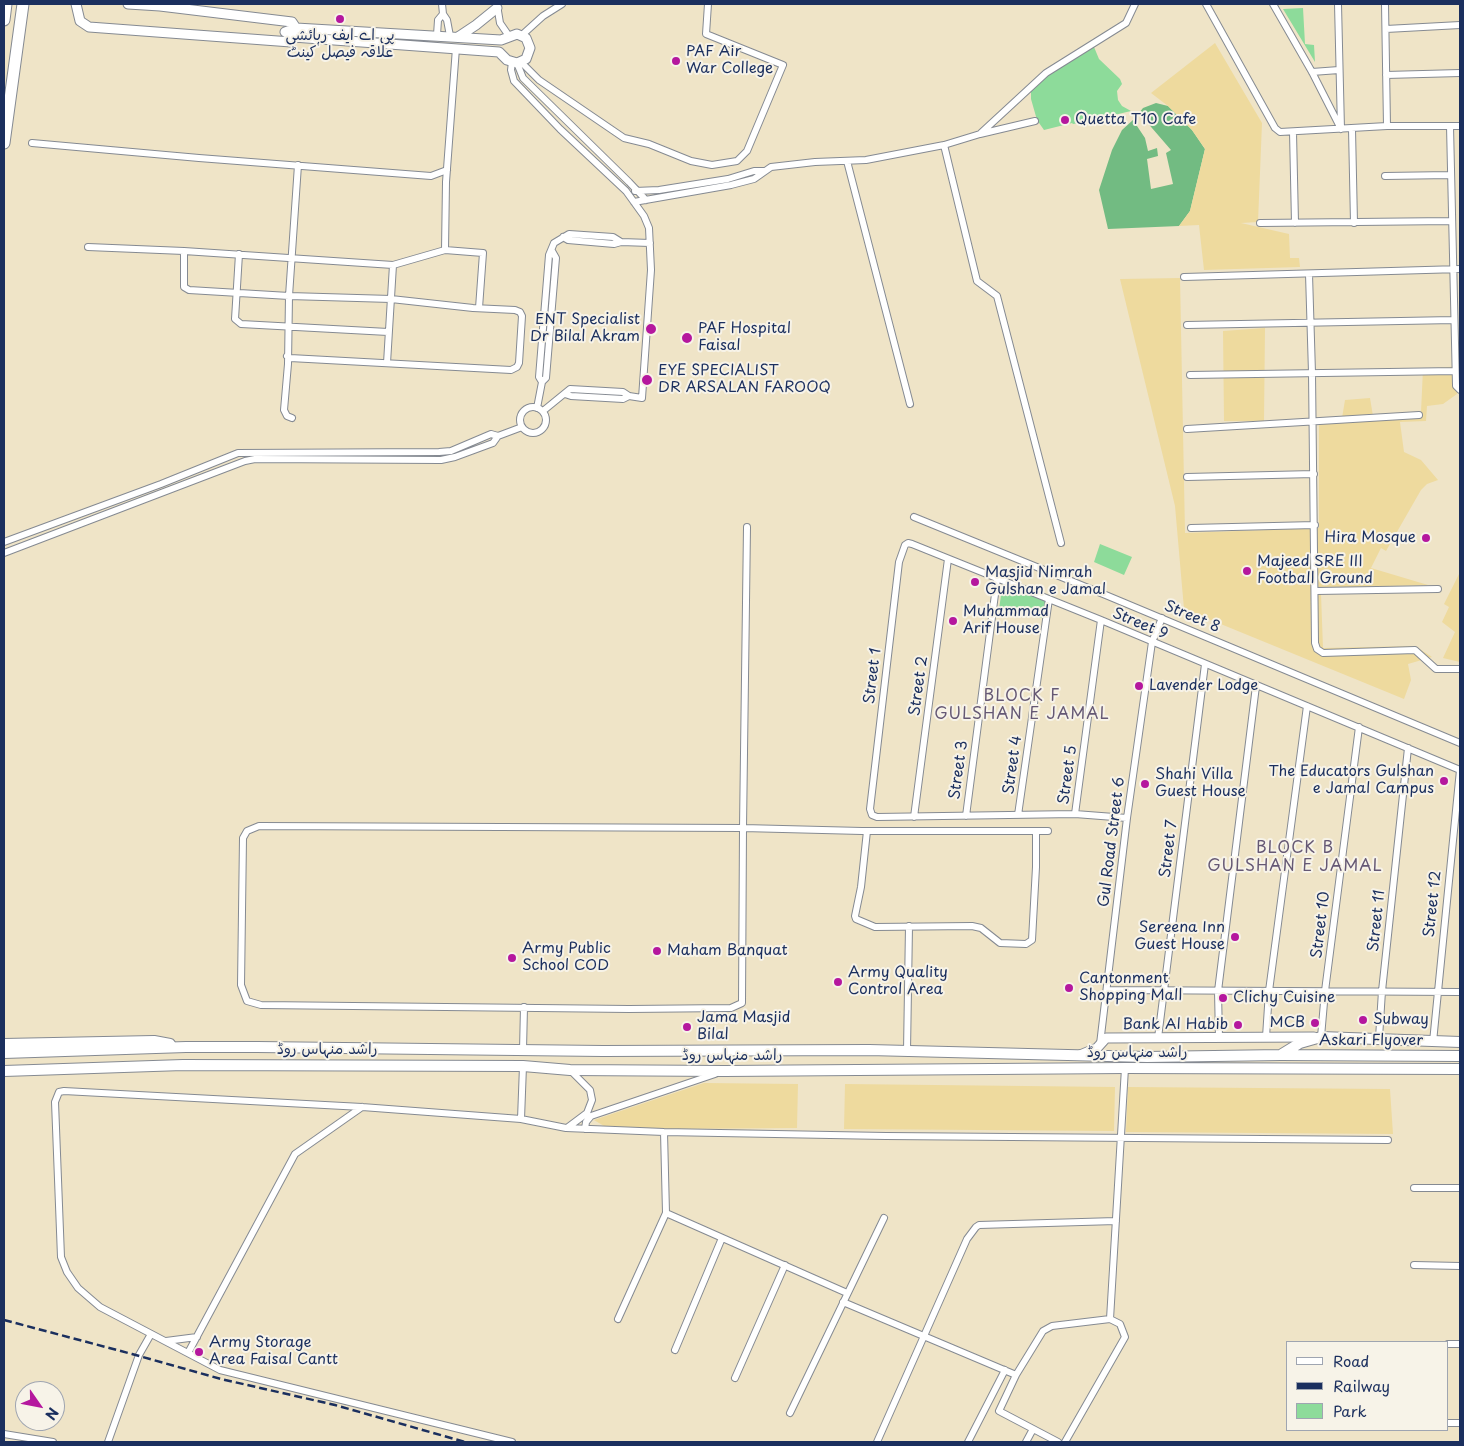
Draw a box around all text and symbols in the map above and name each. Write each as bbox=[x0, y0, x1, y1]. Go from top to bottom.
marker: پی اے ایف رہائشی علاقہ فیصل کینٹ bbox=[334, 13, 346, 25]
place label: پی اے ایف رہائشی علاقہ فیصل کینٹ bbox=[285, 27, 395, 62]
place label: PAF Air War College bbox=[686, 43, 773, 78]
marker: PAF Air War College bbox=[670, 55, 682, 67]
place label: Quetta T10 Cafe bbox=[1075, 111, 1196, 129]
marker: Quetta T10 Cafe bbox=[1059, 114, 1071, 126]
place label: ENT Specialist Dr Bilal Akram bbox=[530, 311, 640, 346]
place label: PAF Hospital Faisal bbox=[698, 320, 791, 355]
marker: ENT Specialist Dr Bilal Akram bbox=[644, 322, 658, 336]
marker: PAF Hospital Faisal bbox=[680, 331, 694, 345]
place label: EYE SPECIALIST DR ARSALAN FAROOQ bbox=[658, 362, 831, 397]
marker: EYE SPECIALIST DR ARSALAN FAROOQ bbox=[640, 373, 654, 387]
place label: Hira Mosque bbox=[1325, 529, 1416, 547]
marker: Hira Mosque bbox=[1420, 532, 1432, 544]
place label: Majeed SRE III Football Ground bbox=[1257, 553, 1373, 588]
place label: Masjid Nimrah Gulshan e Jamal bbox=[985, 564, 1106, 599]
marker: Majeed SRE III Football Ground bbox=[1241, 565, 1253, 577]
marker: Masjid Nimrah Gulshan e Jamal bbox=[969, 576, 981, 588]
street label: Street 8 bbox=[1161, 597, 1223, 637]
place label: Muhammad Arif House bbox=[963, 603, 1049, 638]
street label: Street 9 bbox=[1110, 604, 1170, 644]
marker: Muhammad Arif House bbox=[947, 615, 959, 627]
street label: Street 1 bbox=[861, 647, 885, 705]
street label: Street 2 bbox=[906, 655, 932, 717]
place label: Lavender Lodge bbox=[1149, 677, 1258, 695]
marker: Lavender Lodge bbox=[1133, 680, 1145, 692]
district label: BLOCK F GULSHAN E JAMAL bbox=[933, 687, 1111, 725]
street label: Street 4 bbox=[1000, 734, 1026, 796]
street label: Street 3 bbox=[946, 739, 972, 801]
street label: Street 5 bbox=[1055, 744, 1081, 806]
place label: The Educators Gulshan e Jamal Campus bbox=[1268, 763, 1434, 798]
place label: Shahi Villa Guest House bbox=[1155, 766, 1246, 801]
marker: The Educators Gulshan e Jamal Campus bbox=[1438, 775, 1450, 787]
street label: Gul Road Street 6 bbox=[1095, 776, 1129, 908]
marker: Shahi Villa Guest House bbox=[1139, 778, 1151, 790]
street label: Street 7 bbox=[1157, 819, 1181, 879]
district label: BLOCK B GULSHAN E JAMAL bbox=[1206, 839, 1384, 877]
street label: Street 12 bbox=[1421, 870, 1445, 938]
street label: Street 11 bbox=[1365, 889, 1389, 953]
street label: Street 10 bbox=[1308, 890, 1334, 960]
place label: Sereena Inn Guest House bbox=[1134, 919, 1225, 954]
marker: Sereena Inn Guest House bbox=[1229, 931, 1241, 943]
place label: Army Public School COD bbox=[522, 940, 611, 975]
place label: Maham Banquat bbox=[667, 942, 788, 960]
marker: Maham Banquat bbox=[651, 945, 663, 957]
marker: Army Public School COD bbox=[506, 952, 518, 964]
place label: Army Quality Control Area bbox=[848, 964, 948, 999]
place label: Cantonment Shopping Mall bbox=[1079, 970, 1182, 1005]
marker: Army Quality Control Area bbox=[832, 976, 844, 988]
marker: Cantonment Shopping Mall bbox=[1063, 982, 1075, 994]
place label: Clichy Cuisine bbox=[1233, 989, 1336, 1007]
marker: Clichy Cuisine bbox=[1217, 992, 1229, 1004]
place label: Jama Masjid Bilal bbox=[697, 1009, 790, 1044]
place label: Subway bbox=[1373, 1011, 1429, 1029]
place label: MCB bbox=[1270, 1014, 1305, 1032]
marker: Subway bbox=[1357, 1014, 1369, 1026]
place label: Bank Al Habib bbox=[1123, 1016, 1228, 1034]
marker: MCB bbox=[1309, 1017, 1321, 1029]
marker: Bank Al Habib bbox=[1232, 1019, 1244, 1031]
marker: Jama Masjid Bilal bbox=[681, 1021, 693, 1033]
street label: Askari Flyover bbox=[1319, 1032, 1423, 1050]
street label: راشد منہاس روڈ bbox=[277, 1041, 377, 1059]
street label: راشد منہاس روڈ bbox=[1087, 1044, 1187, 1062]
street label: راشد منہاس روڈ bbox=[682, 1047, 782, 1065]
place label: Army Storage Area Faisal Cantt bbox=[209, 1334, 338, 1369]
legend bbox=[1286, 1341, 1449, 1431]
marker: Army Storage Area Faisal Cantt bbox=[193, 1346, 205, 1358]
text: Road bbox=[1333, 1349, 1369, 1372]
text: Railway bbox=[1333, 1374, 1390, 1397]
north arrow bbox=[15, 1381, 65, 1431]
text: Park bbox=[1333, 1399, 1367, 1422]
text: N bbox=[40, 1404, 64, 1424]

